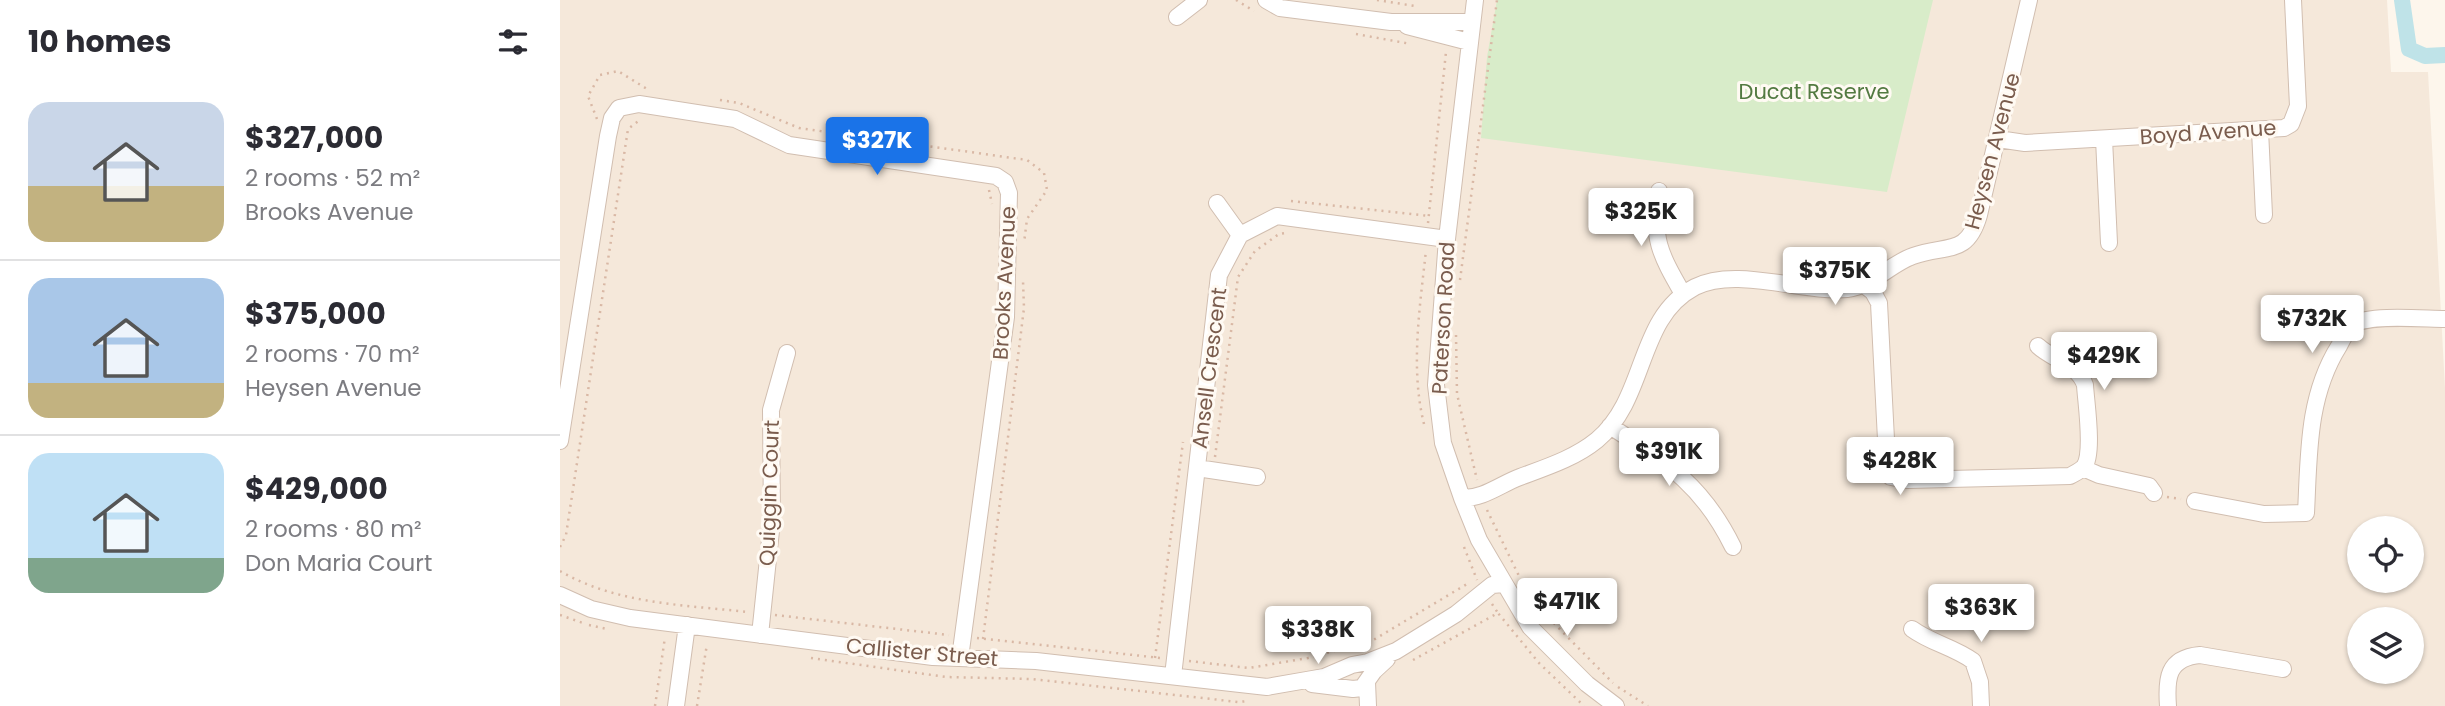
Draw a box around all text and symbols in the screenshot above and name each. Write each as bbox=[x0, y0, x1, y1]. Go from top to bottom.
text: 10 homes bbox=[28, 20, 172, 63]
icon: filters bbox=[494, 23, 532, 61]
street label: Heysen Avenue bbox=[1957, 69, 2027, 233]
park label: Ducat Reserve bbox=[1739, 77, 1889, 106]
street label: Boyd Avenue bbox=[2139, 113, 2277, 151]
text: $327,000 bbox=[245, 116, 383, 159]
pin: $327K bbox=[828, 118, 926, 177]
text: $327K bbox=[842, 124, 912, 156]
icon: home bbox=[84, 130, 168, 214]
text: 2 rooms · 52 m² bbox=[245, 162, 420, 194]
pin: $325K bbox=[1592, 188, 1690, 248]
text: $325K bbox=[1604, 195, 1678, 227]
text: Brooks Avenue bbox=[245, 196, 413, 228]
street label: Brooks Avenue bbox=[985, 205, 1023, 361]
street label: Paterson Road bbox=[1425, 241, 1461, 395]
pin: $375K bbox=[1786, 247, 1884, 307]
text: $375K bbox=[1799, 254, 1871, 286]
street label: Ansell Crescent bbox=[1185, 286, 1233, 450]
text: $375,000 bbox=[245, 292, 386, 335]
pin: $732K bbox=[2263, 296, 2361, 355]
text: $732K bbox=[2277, 302, 2347, 334]
icon: home bbox=[84, 306, 168, 390]
pin: $429K bbox=[2055, 332, 2153, 392]
text: 2 rooms · 70 m² bbox=[245, 338, 420, 370]
text: $429K bbox=[2067, 339, 2141, 371]
text: Heysen Avenue bbox=[245, 372, 422, 404]
street label: Quiggin Court bbox=[752, 419, 786, 567]
pin: $391K bbox=[1620, 428, 1718, 488]
text: $391K bbox=[1635, 435, 1703, 467]
pin: $428K bbox=[1851, 438, 1949, 497]
text: $428K bbox=[1863, 444, 1937, 476]
text: $429,000 bbox=[245, 467, 388, 510]
icon: home bbox=[84, 481, 168, 565]
text: 2 rooms · 80 m² bbox=[245, 513, 422, 545]
map controls bbox=[2347, 516, 2424, 684]
button: locate bbox=[2347, 516, 2424, 593]
text: Don Maria Court bbox=[245, 547, 432, 579]
pin: $471K bbox=[1518, 578, 1616, 638]
pin: $363K bbox=[1932, 584, 2030, 644]
text: $471K bbox=[1533, 585, 1601, 617]
text: $363K bbox=[1944, 591, 2018, 623]
pin: $338K bbox=[1269, 606, 1367, 666]
button: layers bbox=[2347, 607, 2424, 684]
text: $338K bbox=[1281, 613, 1355, 645]
street label: Callister Street bbox=[845, 631, 999, 673]

